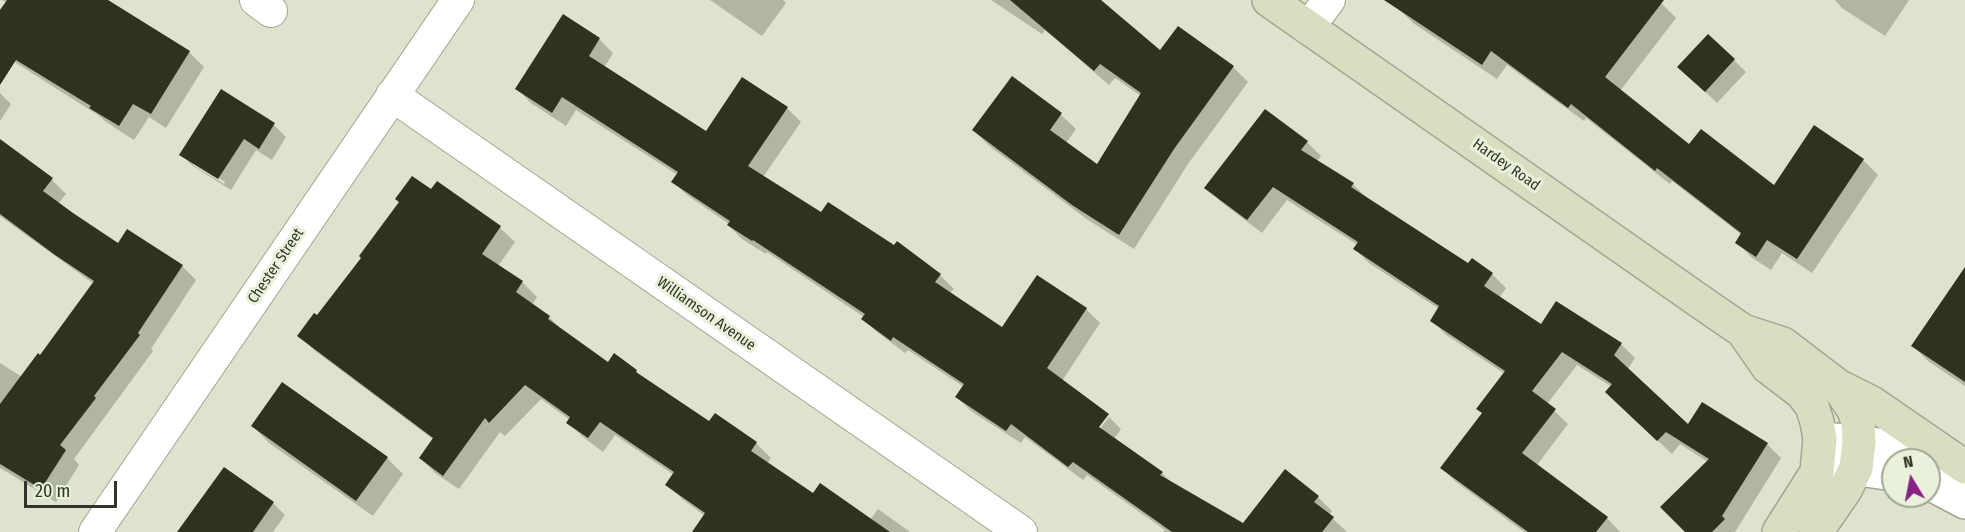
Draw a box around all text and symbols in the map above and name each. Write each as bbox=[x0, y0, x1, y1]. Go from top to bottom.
street label: Hardey Road bbox=[1469, 135, 1543, 195]
street label: Chester Street bbox=[244, 225, 308, 307]
street label: Williamson Avenue bbox=[653, 273, 759, 355]
north arrow bbox=[1881, 448, 1941, 508]
text: N bbox=[1902, 452, 1915, 472]
scale bar bbox=[27, 469, 120, 507]
text: 20 m bbox=[35, 480, 70, 502]

